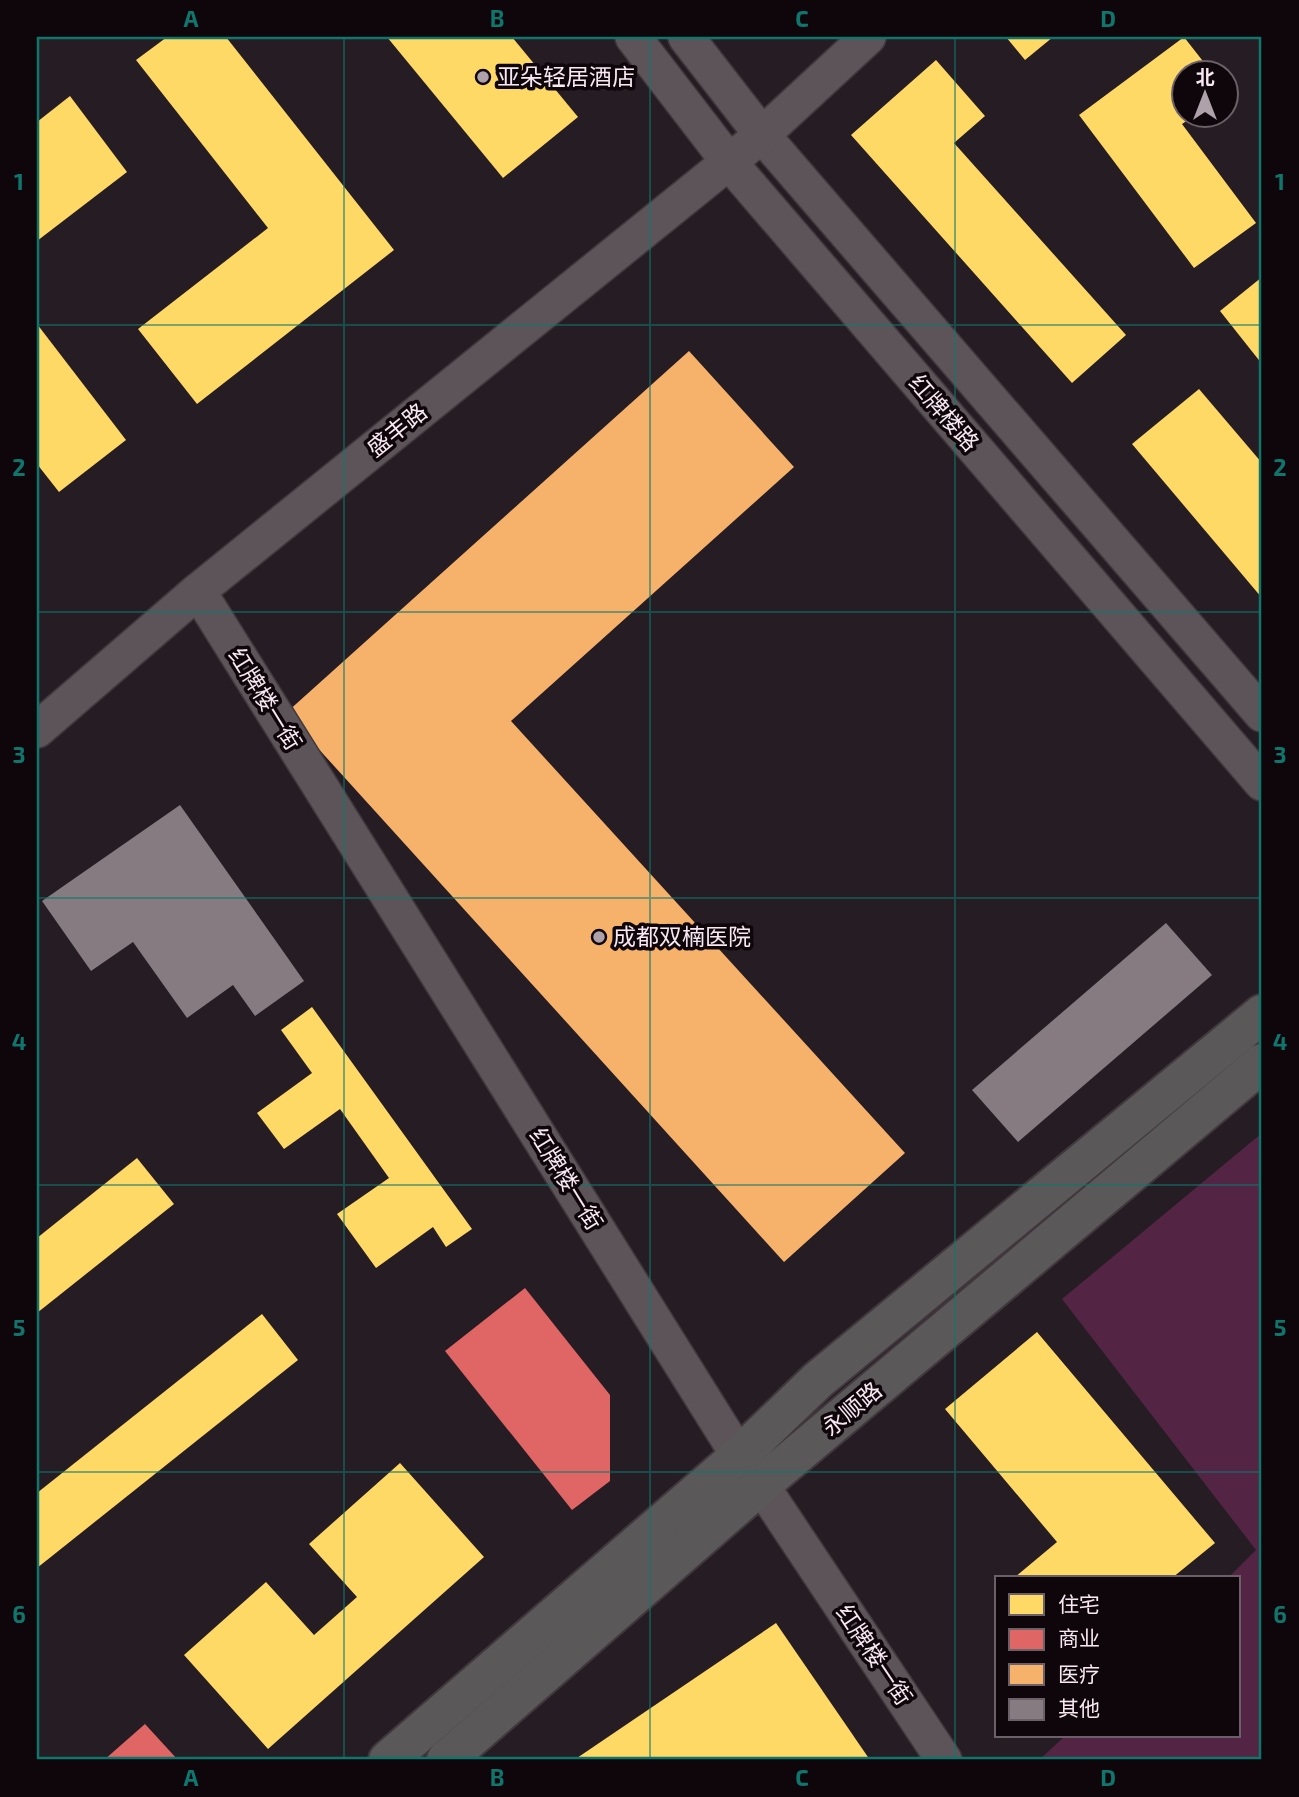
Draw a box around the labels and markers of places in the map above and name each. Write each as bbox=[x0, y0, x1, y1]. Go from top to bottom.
place label: 亚朵轻居酒店 bbox=[497, 62, 635, 90]
marker: 亚朵轻居酒店 bbox=[475, 69, 491, 85]
place label: 成都双楠医院 bbox=[613, 922, 751, 950]
marker: 成都双楠医院 bbox=[591, 929, 607, 945]

